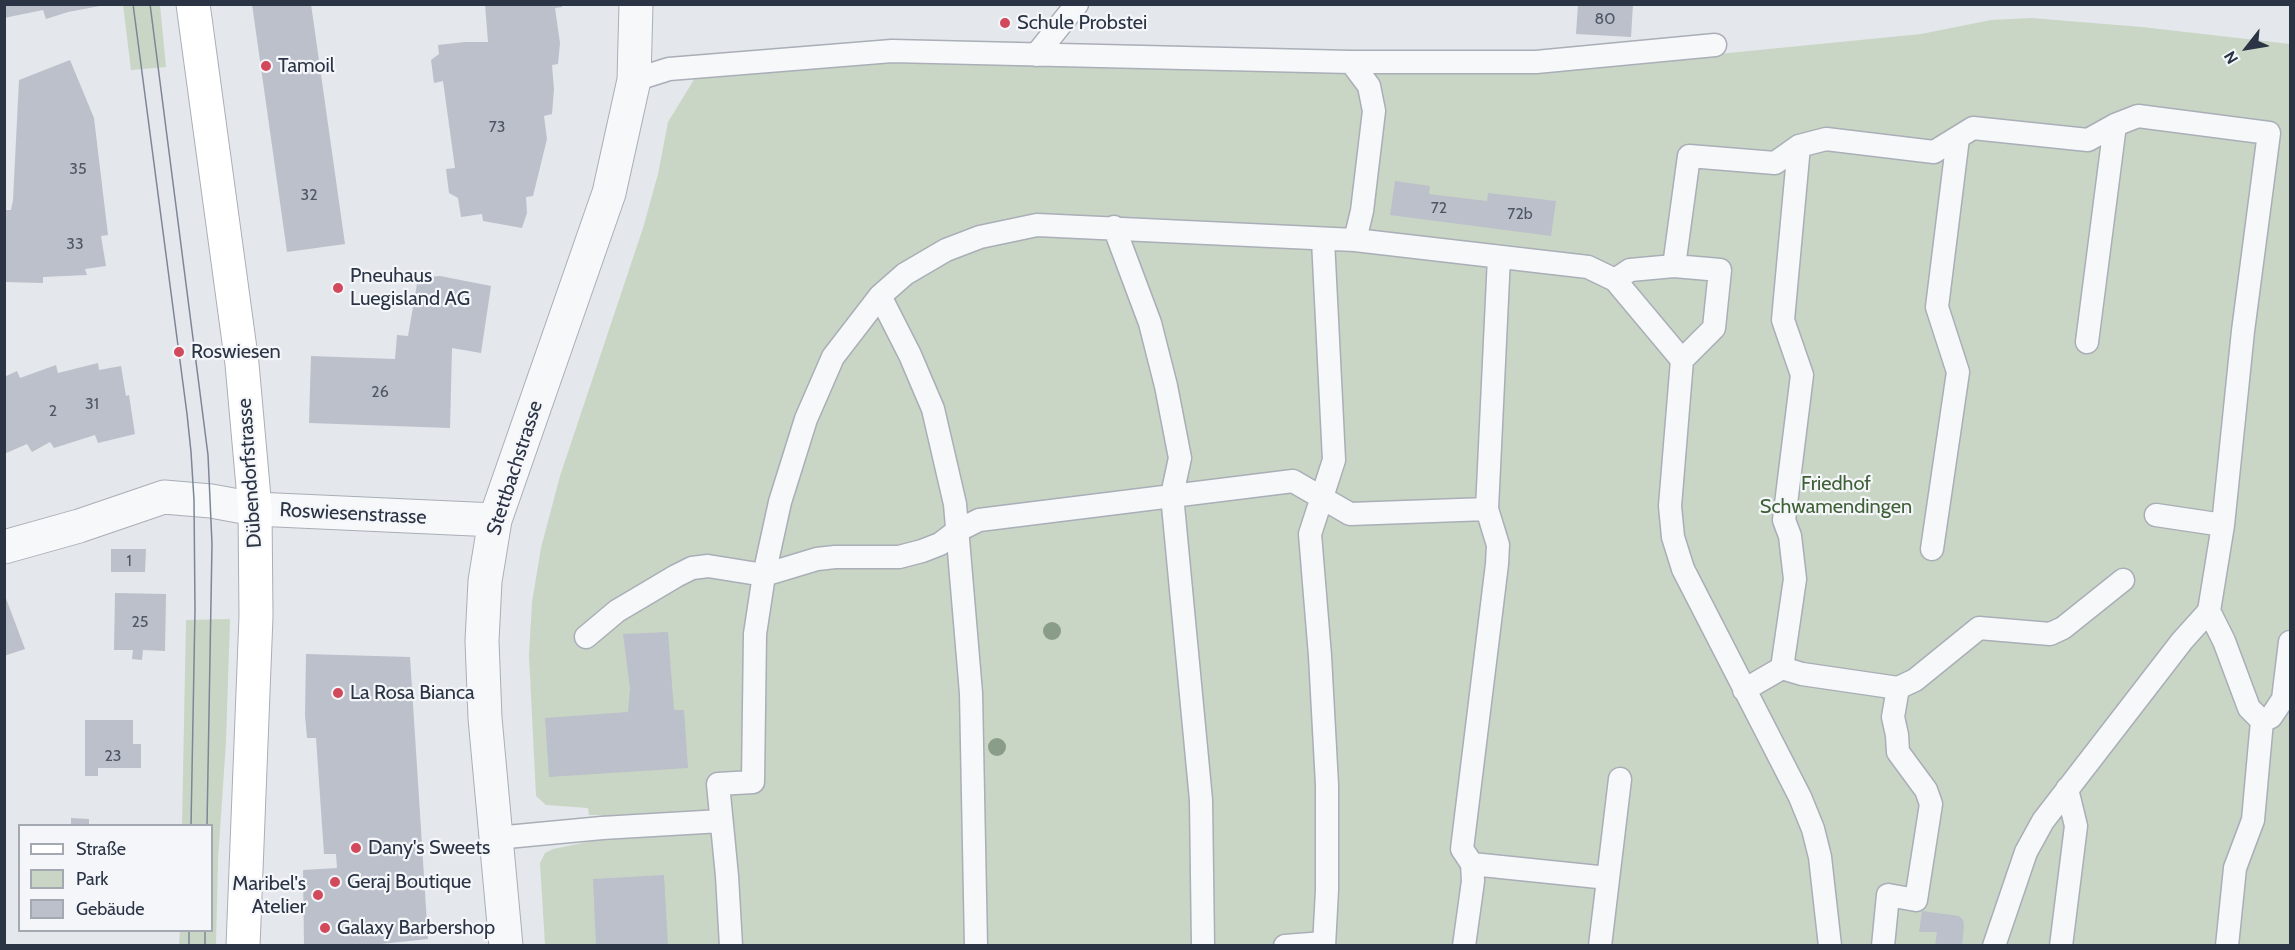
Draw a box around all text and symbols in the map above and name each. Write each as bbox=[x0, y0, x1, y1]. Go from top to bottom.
house number: 80 bbox=[1595, 9, 1615, 29]
place label: Schule Probstei bbox=[1017, 11, 1147, 35]
marker: Schule Probstei bbox=[998, 16, 1012, 30]
north arrow bbox=[2217, 18, 2277, 78]
text: N bbox=[2220, 48, 2242, 67]
place label: Tamoil bbox=[278, 54, 335, 78]
marker: Tamoil bbox=[259, 59, 273, 73]
house number: 73 bbox=[489, 117, 505, 137]
house number: 35 bbox=[69, 159, 87, 179]
house number: 32 bbox=[300, 185, 318, 205]
house number: 72 bbox=[1431, 198, 1447, 218]
house number: 72b bbox=[1507, 204, 1533, 224]
house number: 33 bbox=[66, 234, 84, 254]
place label: Pneuhaus Luegisland AG bbox=[350, 264, 470, 311]
marker: Pneuhaus Luegisland AG bbox=[331, 281, 345, 295]
place label: Roswiesen bbox=[191, 340, 281, 364]
marker: Roswiesen bbox=[172, 345, 186, 359]
house number: 26 bbox=[371, 382, 389, 402]
house number: 31 bbox=[85, 394, 99, 414]
street label: Dübendorfstrasse bbox=[233, 397, 267, 549]
street label: Stettbachstrasse bbox=[482, 398, 548, 538]
house number: 2 bbox=[49, 401, 57, 421]
park label: Friedhof Schwamendingen bbox=[1760, 472, 1912, 519]
street label: Roswiesenstrasse bbox=[279, 498, 427, 530]
house number: 1 bbox=[126, 551, 132, 571]
house number: 25 bbox=[131, 612, 149, 632]
place label: La Rosa Bianca bbox=[350, 681, 475, 705]
marker: La Rosa Bianca bbox=[331, 686, 345, 700]
house number: 23 bbox=[104, 746, 122, 766]
legend bbox=[18, 824, 213, 932]
place label: Dany's Sweets bbox=[368, 836, 490, 860]
text: Straße bbox=[76, 838, 126, 860]
marker: Dany's Sweets bbox=[349, 841, 363, 855]
text: Park bbox=[76, 868, 108, 890]
place label: Geraj Boutique bbox=[347, 870, 471, 894]
place label: Maribel's Atelier bbox=[232, 872, 306, 919]
marker: Geraj Boutique bbox=[328, 875, 342, 889]
marker: Maribel's Atelier bbox=[311, 888, 325, 902]
text: Gebäude bbox=[76, 898, 145, 920]
place label: Galaxy Barbershop bbox=[337, 916, 495, 940]
marker: Galaxy Barbershop bbox=[318, 921, 332, 935]

